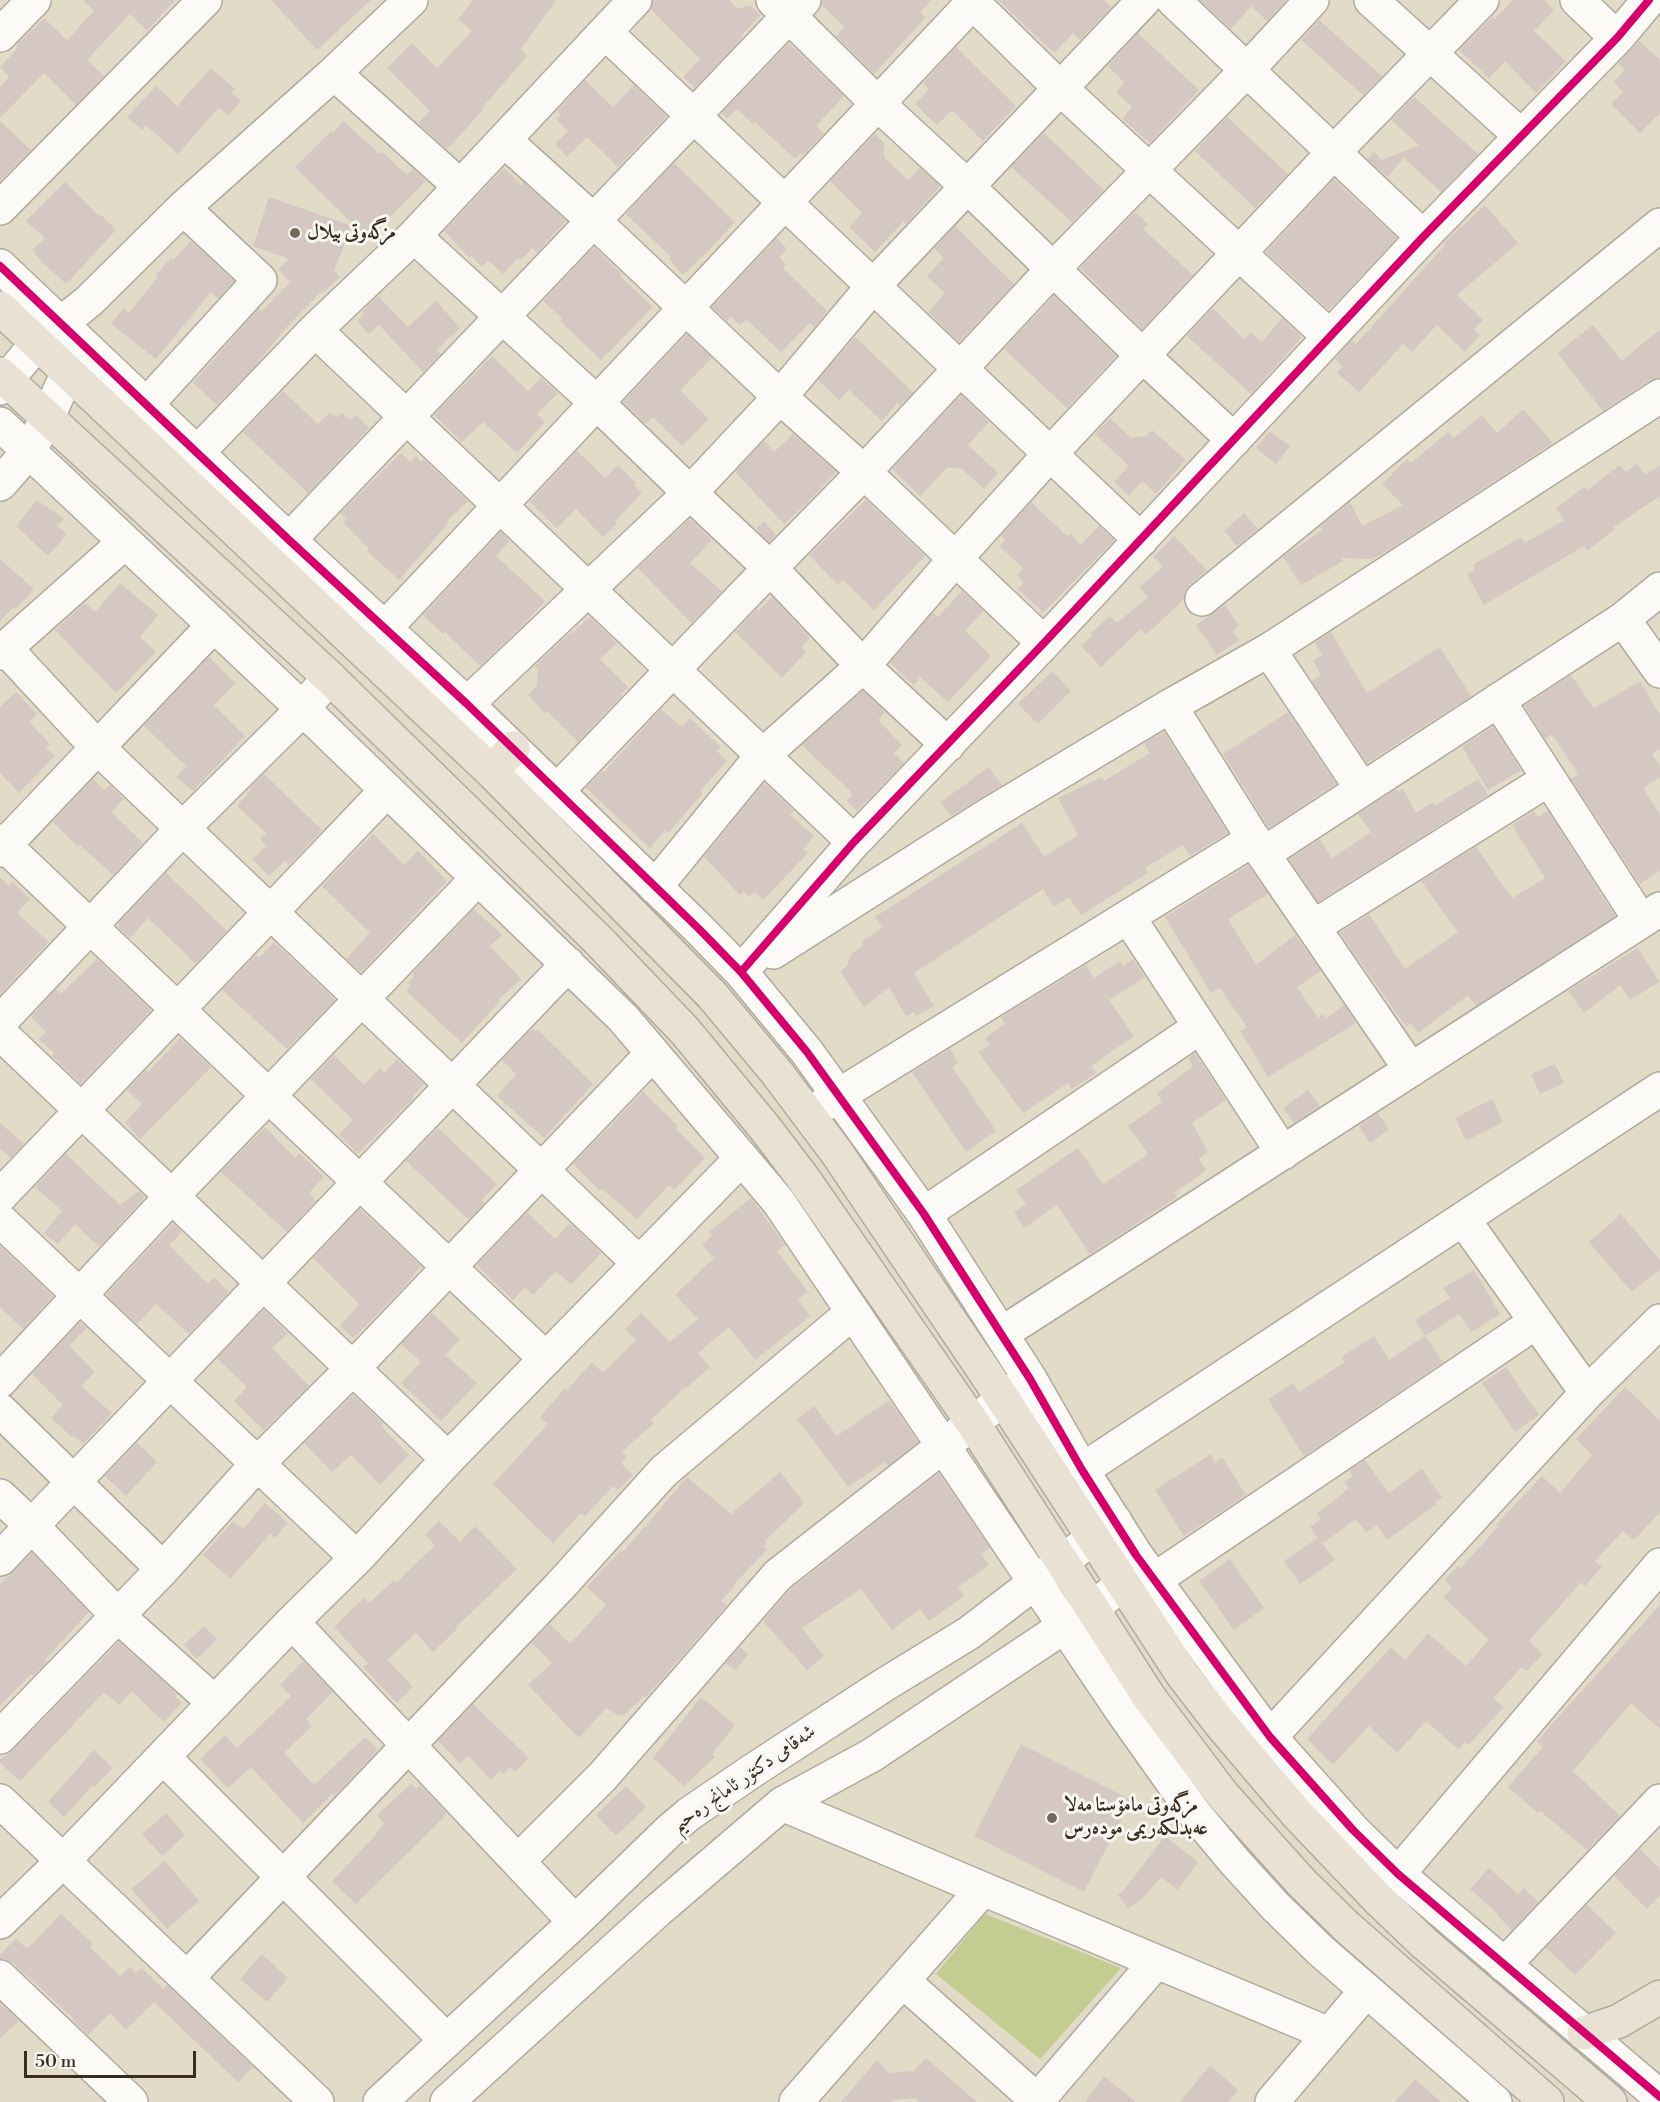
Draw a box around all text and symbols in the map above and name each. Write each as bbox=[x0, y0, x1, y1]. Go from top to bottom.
place label: مزگەوتی بیلال bbox=[307, 221, 396, 245]
marker: مزگەوتی بیلال bbox=[288, 226, 302, 240]
street label: شەقامی دکتۆر ئامانج رەحیم bbox=[667, 1720, 821, 1838]
place label: مزگەوتی مامۆستا مەلا عەبدلکەریمی مودەرس bbox=[1064, 1794, 1208, 1841]
marker: مزگەوتی مامۆستا مەلا عەبدلکەریمی مودەرس bbox=[1045, 1811, 1059, 1825]
scale bar bbox=[27, 2039, 200, 2077]
text: 50 m bbox=[35, 2050, 76, 2073]

